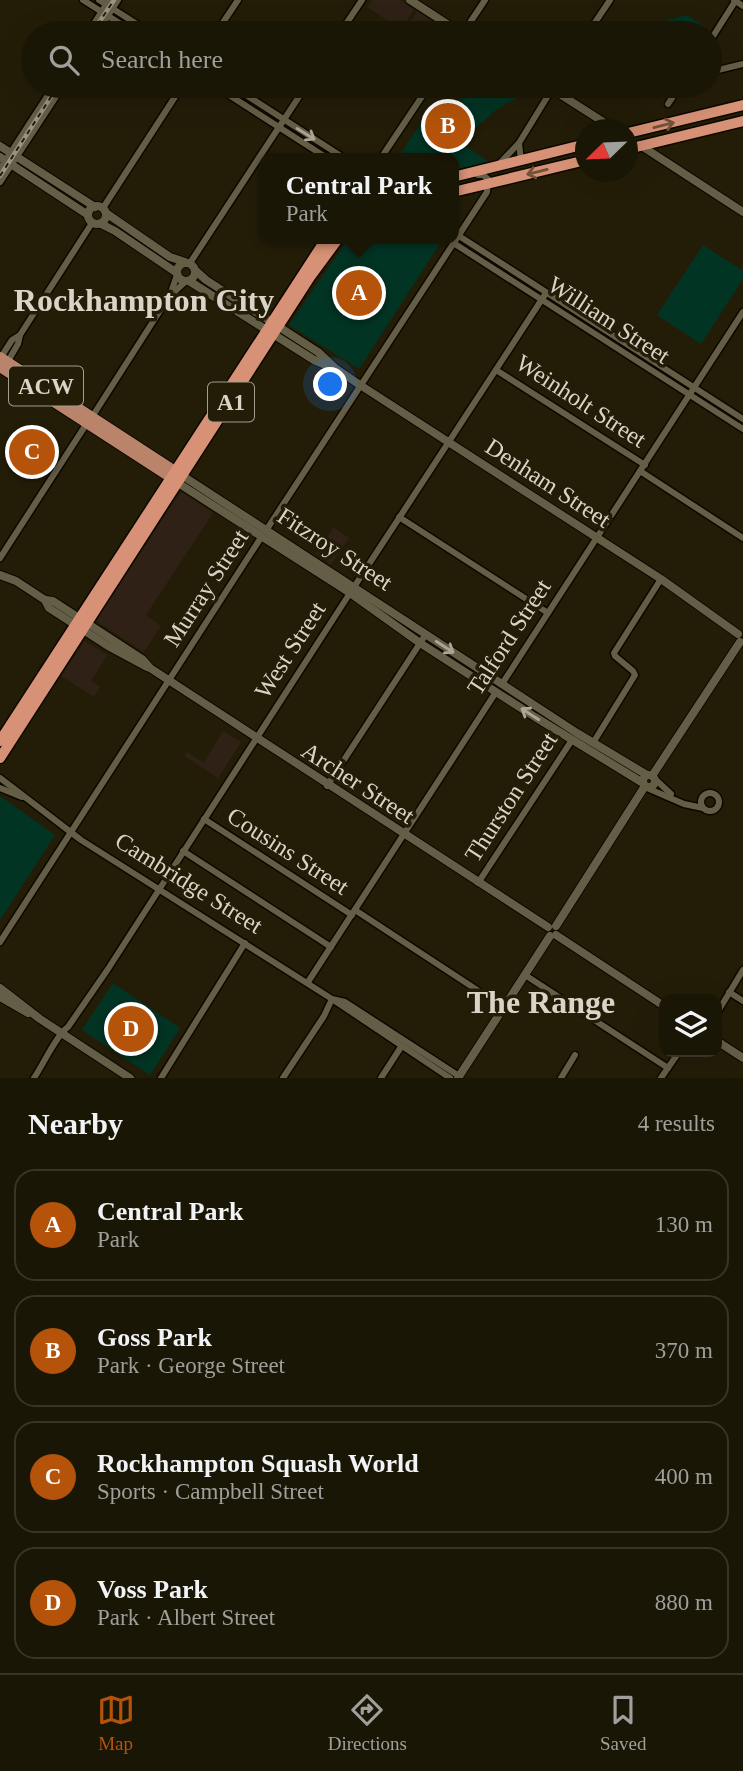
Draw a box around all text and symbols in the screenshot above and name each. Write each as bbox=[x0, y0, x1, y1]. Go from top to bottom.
search box bbox=[21, 21, 722, 98]
icon: search bbox=[45, 41, 83, 79]
text: Search here bbox=[101, 45, 223, 74]
pin: B bbox=[425, 100, 471, 152]
one-way arrow bbox=[652, 117, 675, 131]
north arrow bbox=[575, 119, 638, 182]
one-way arrow bbox=[295, 127, 315, 141]
popup bbox=[259, 153, 459, 244]
one-way arrow bbox=[526, 166, 549, 179]
text: Central Park bbox=[286, 171, 432, 200]
text: Park bbox=[286, 201, 328, 226]
pin: A bbox=[336, 267, 382, 319]
street label: William Street bbox=[543, 271, 675, 369]
district label: Rockhampton City bbox=[14, 282, 274, 318]
street label: Weinholt Street bbox=[511, 349, 651, 453]
road number: ACW bbox=[9, 366, 83, 406]
your location bbox=[313, 367, 347, 401]
road number: A1 bbox=[208, 382, 254, 422]
pin: C bbox=[9, 426, 55, 478]
street label: Denham Street bbox=[481, 433, 615, 533]
street label: Fitzroy Street bbox=[273, 502, 397, 596]
street label: Murray Street bbox=[159, 524, 254, 651]
street label: Talford Street bbox=[462, 574, 556, 700]
street label: West Street bbox=[249, 597, 331, 703]
one-way arrow bbox=[435, 640, 455, 654]
one-way arrow bbox=[521, 707, 541, 721]
street label: Thurston Street bbox=[460, 727, 563, 866]
street label: Archer Street bbox=[297, 737, 419, 829]
street label: Cousins Street bbox=[222, 802, 354, 900]
street label: Cambridge Street bbox=[111, 827, 268, 939]
district label: The Range bbox=[467, 984, 615, 1020]
map controls bbox=[659, 994, 722, 1057]
button: layers bbox=[659, 994, 722, 1057]
pin: D bbox=[108, 1003, 154, 1055]
text: Nearby bbox=[28, 1107, 123, 1140]
text: 4 results bbox=[638, 1111, 715, 1136]
text: Central Park bbox=[97, 1197, 244, 1226]
text: A bbox=[45, 1212, 61, 1237]
text: 130 m bbox=[655, 1212, 713, 1237]
text: Park bbox=[97, 1227, 139, 1252]
text: Goss Park bbox=[97, 1323, 212, 1352]
text: B bbox=[45, 1338, 61, 1363]
text: 370 m bbox=[655, 1338, 713, 1363]
text: Park · George Street bbox=[97, 1353, 285, 1378]
text: Rockhampton Squash World bbox=[97, 1449, 419, 1478]
text: C bbox=[45, 1464, 61, 1489]
text: 400 m bbox=[655, 1464, 713, 1489]
text: Sports · Campbell Street bbox=[97, 1479, 324, 1504]
text: Voss Park bbox=[97, 1575, 208, 1604]
text: D bbox=[45, 1590, 61, 1615]
text: 880 m bbox=[655, 1590, 713, 1615]
text: Park · Albert Street bbox=[97, 1605, 275, 1630]
tab: Map bbox=[97, 1691, 135, 1755]
tab: Directions bbox=[328, 1691, 407, 1755]
tab: Saved bbox=[600, 1691, 646, 1755]

